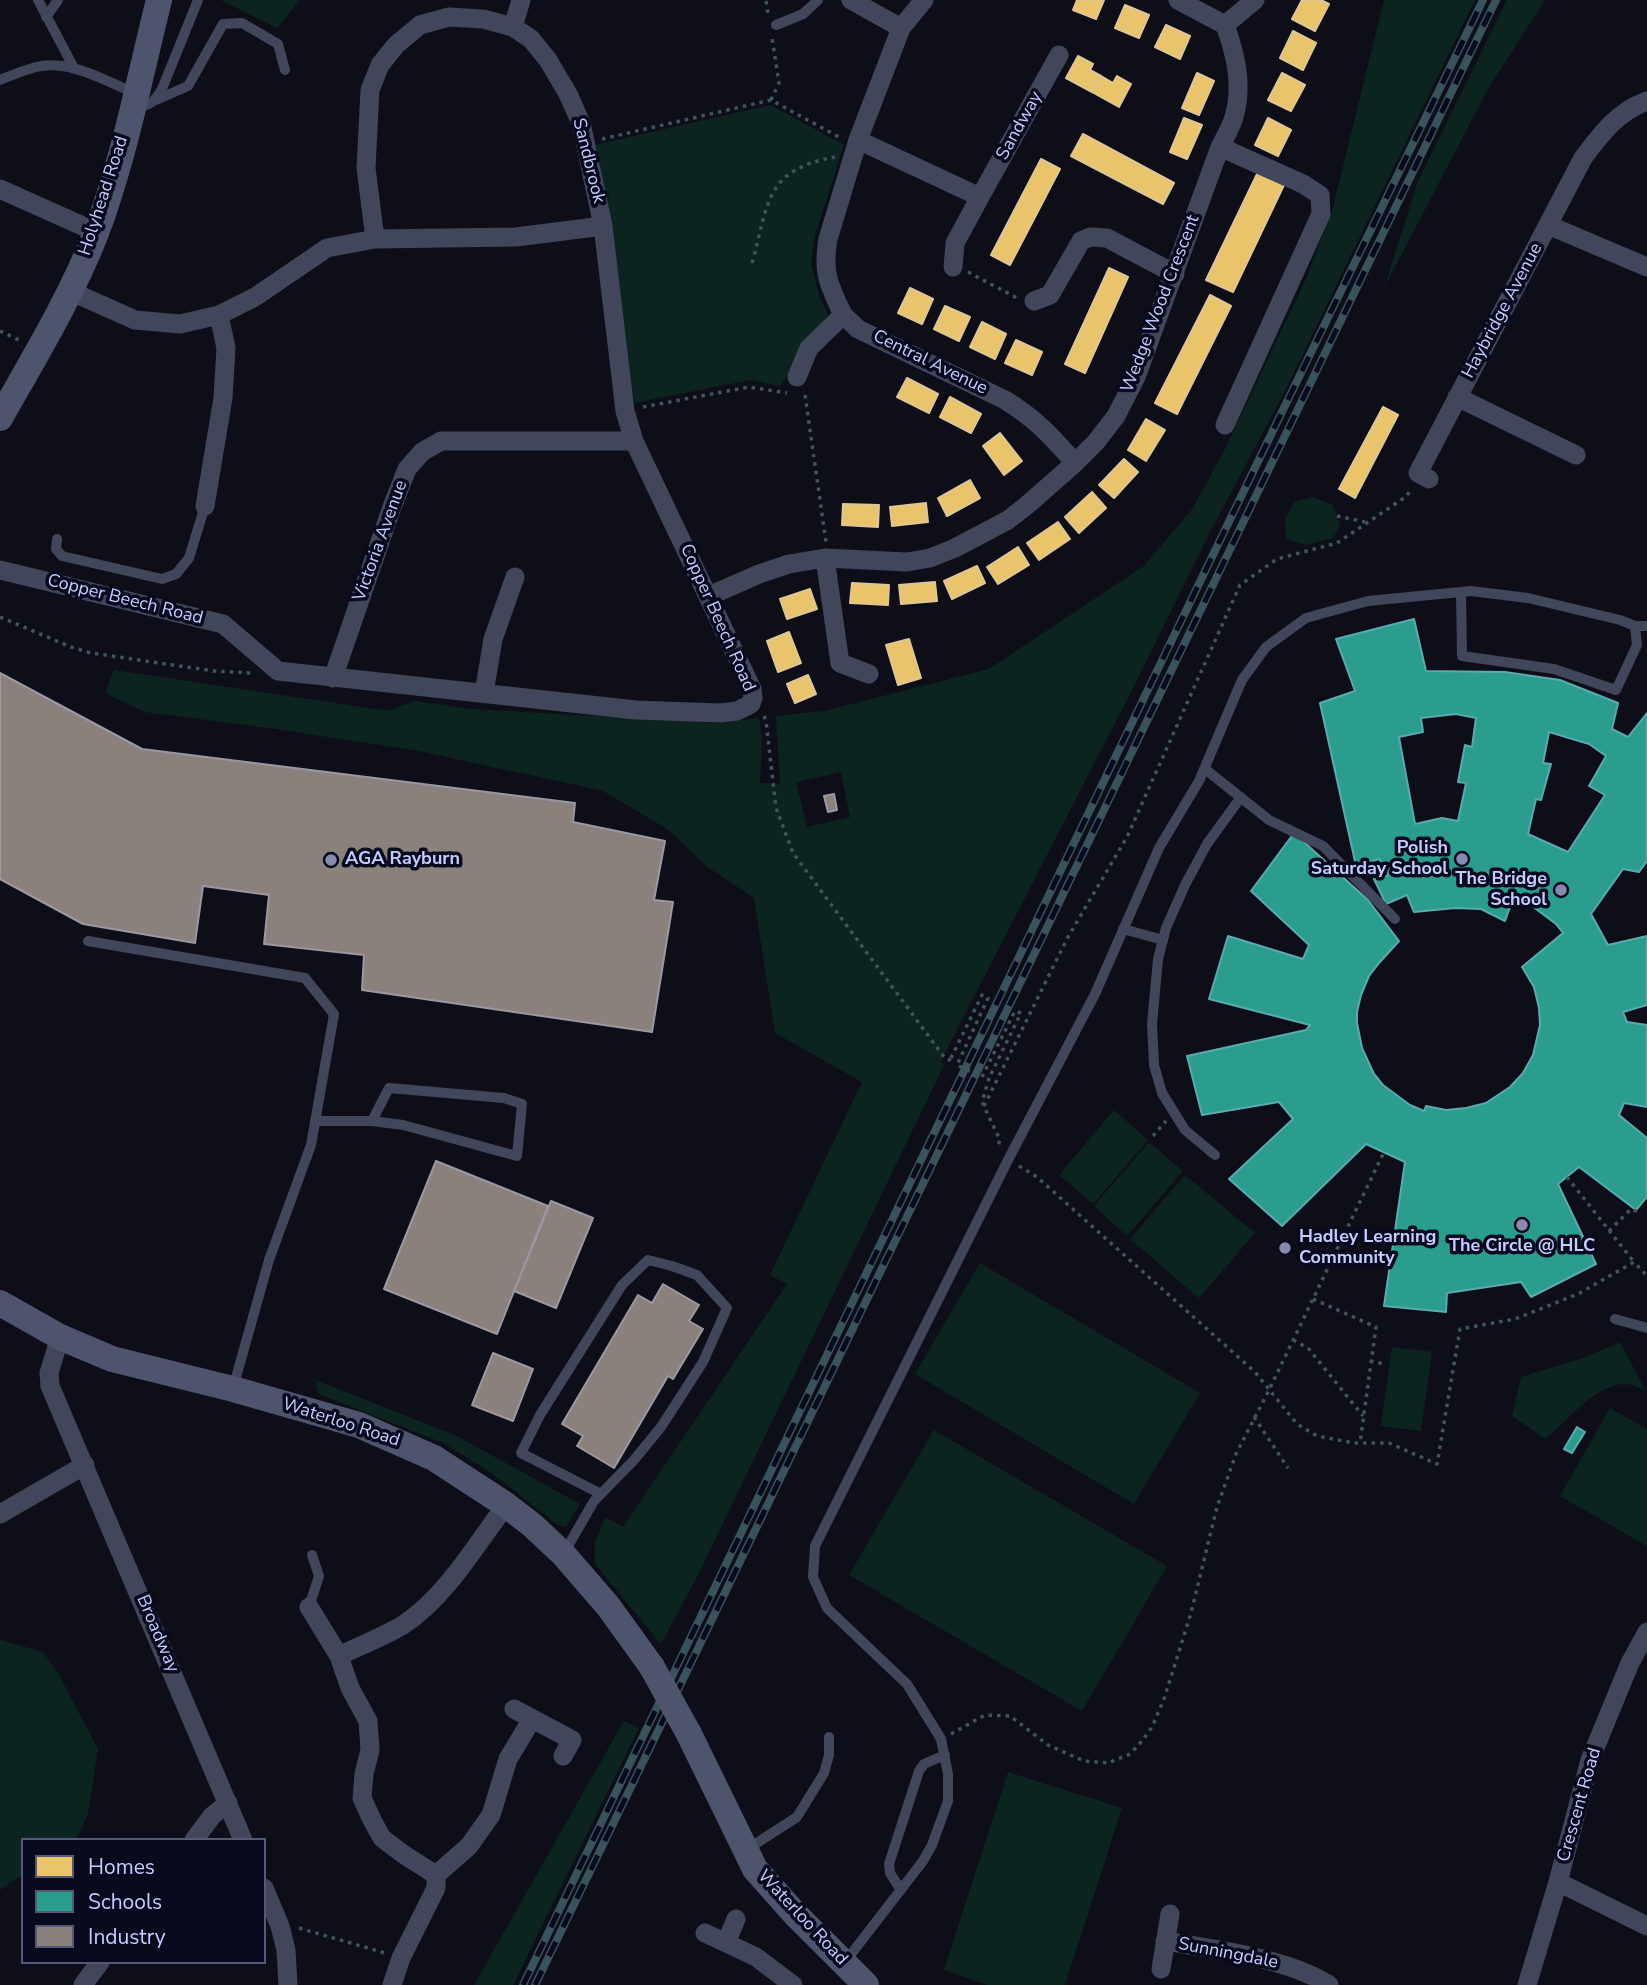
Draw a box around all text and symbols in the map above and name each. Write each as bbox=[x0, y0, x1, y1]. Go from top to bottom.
street label: Sandway bbox=[992, 88, 1048, 164]
street label: Sandbrook bbox=[567, 116, 609, 206]
street label: Holyhead Road bbox=[75, 133, 133, 259]
street label: Wedge Wood Crescent bbox=[1117, 212, 1205, 396]
street label: Haybridge Avenue bbox=[1458, 240, 1548, 382]
street label: Central Avenue bbox=[869, 326, 991, 400]
street label: Victoria Avenue bbox=[349, 478, 413, 604]
street label: Copper Beech Road bbox=[675, 541, 759, 695]
street label: Copper Beech Road bbox=[45, 570, 205, 630]
place label: Polish Saturday School bbox=[1311, 838, 1448, 880]
place label: AGA Rayburn bbox=[345, 849, 460, 871]
marker: Polish Saturday School bbox=[1454, 851, 1470, 867]
marker: AGA Rayburn bbox=[323, 852, 339, 868]
place label: The Bridge School bbox=[1455, 869, 1547, 912]
marker: The Bridge School bbox=[1553, 882, 1569, 898]
marker: The Circle @ HLC bbox=[1514, 1217, 1530, 1233]
place label: Hadley Learning Community bbox=[1299, 1227, 1436, 1270]
place label: The Circle @ HLC bbox=[1449, 1236, 1595, 1258]
marker: Hadley Learning Community bbox=[1277, 1240, 1293, 1256]
street label: Waterloo Road bbox=[279, 1394, 403, 1452]
street label: Broadway bbox=[131, 1592, 183, 1676]
street label: Crescent Road bbox=[1553, 1746, 1607, 1864]
legend bbox=[21, 1838, 266, 1964]
text: Homes bbox=[88, 1853, 155, 1881]
street label: Waterloo Road bbox=[752, 1866, 852, 1970]
text: Schools bbox=[88, 1888, 162, 1916]
text: Industry bbox=[88, 1923, 166, 1951]
street label: Sunningdale bbox=[1176, 1934, 1280, 1974]

